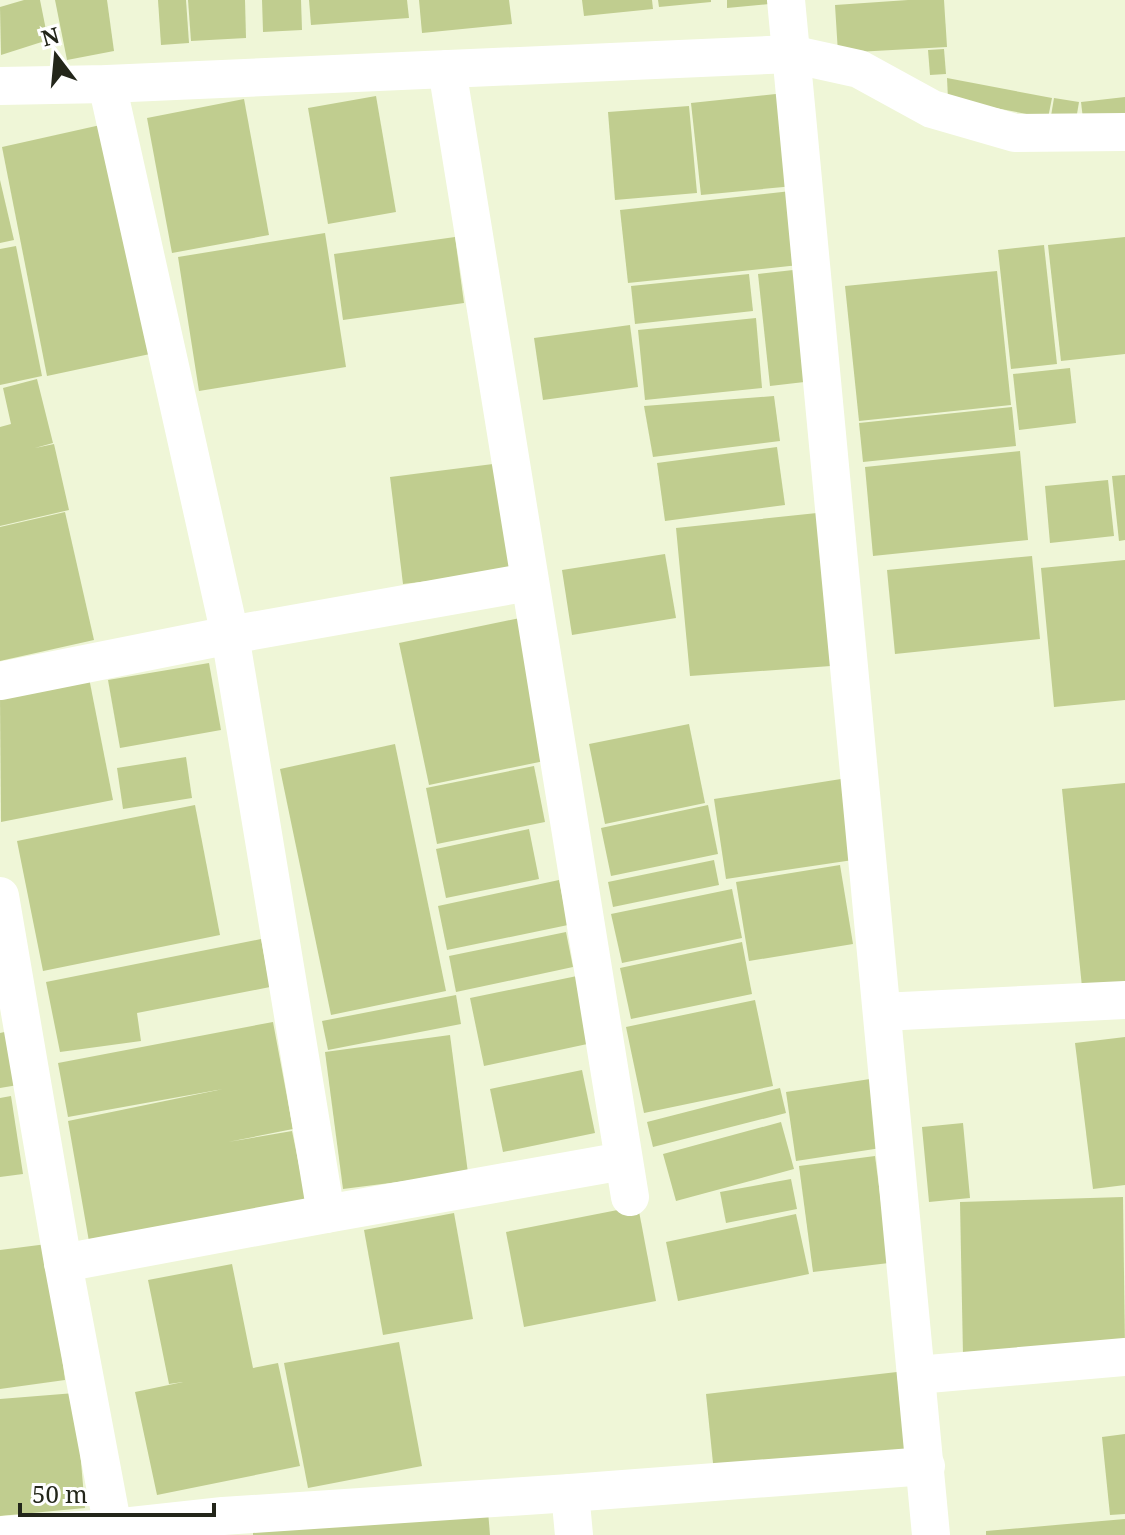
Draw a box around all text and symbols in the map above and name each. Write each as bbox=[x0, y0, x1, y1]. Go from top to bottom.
north arrow bbox=[16, 16, 96, 96]
text: N bbox=[38, 19, 63, 53]
scale bar bbox=[20, 1467, 214, 1517]
text: 50 m bbox=[32, 1477, 88, 1510]

